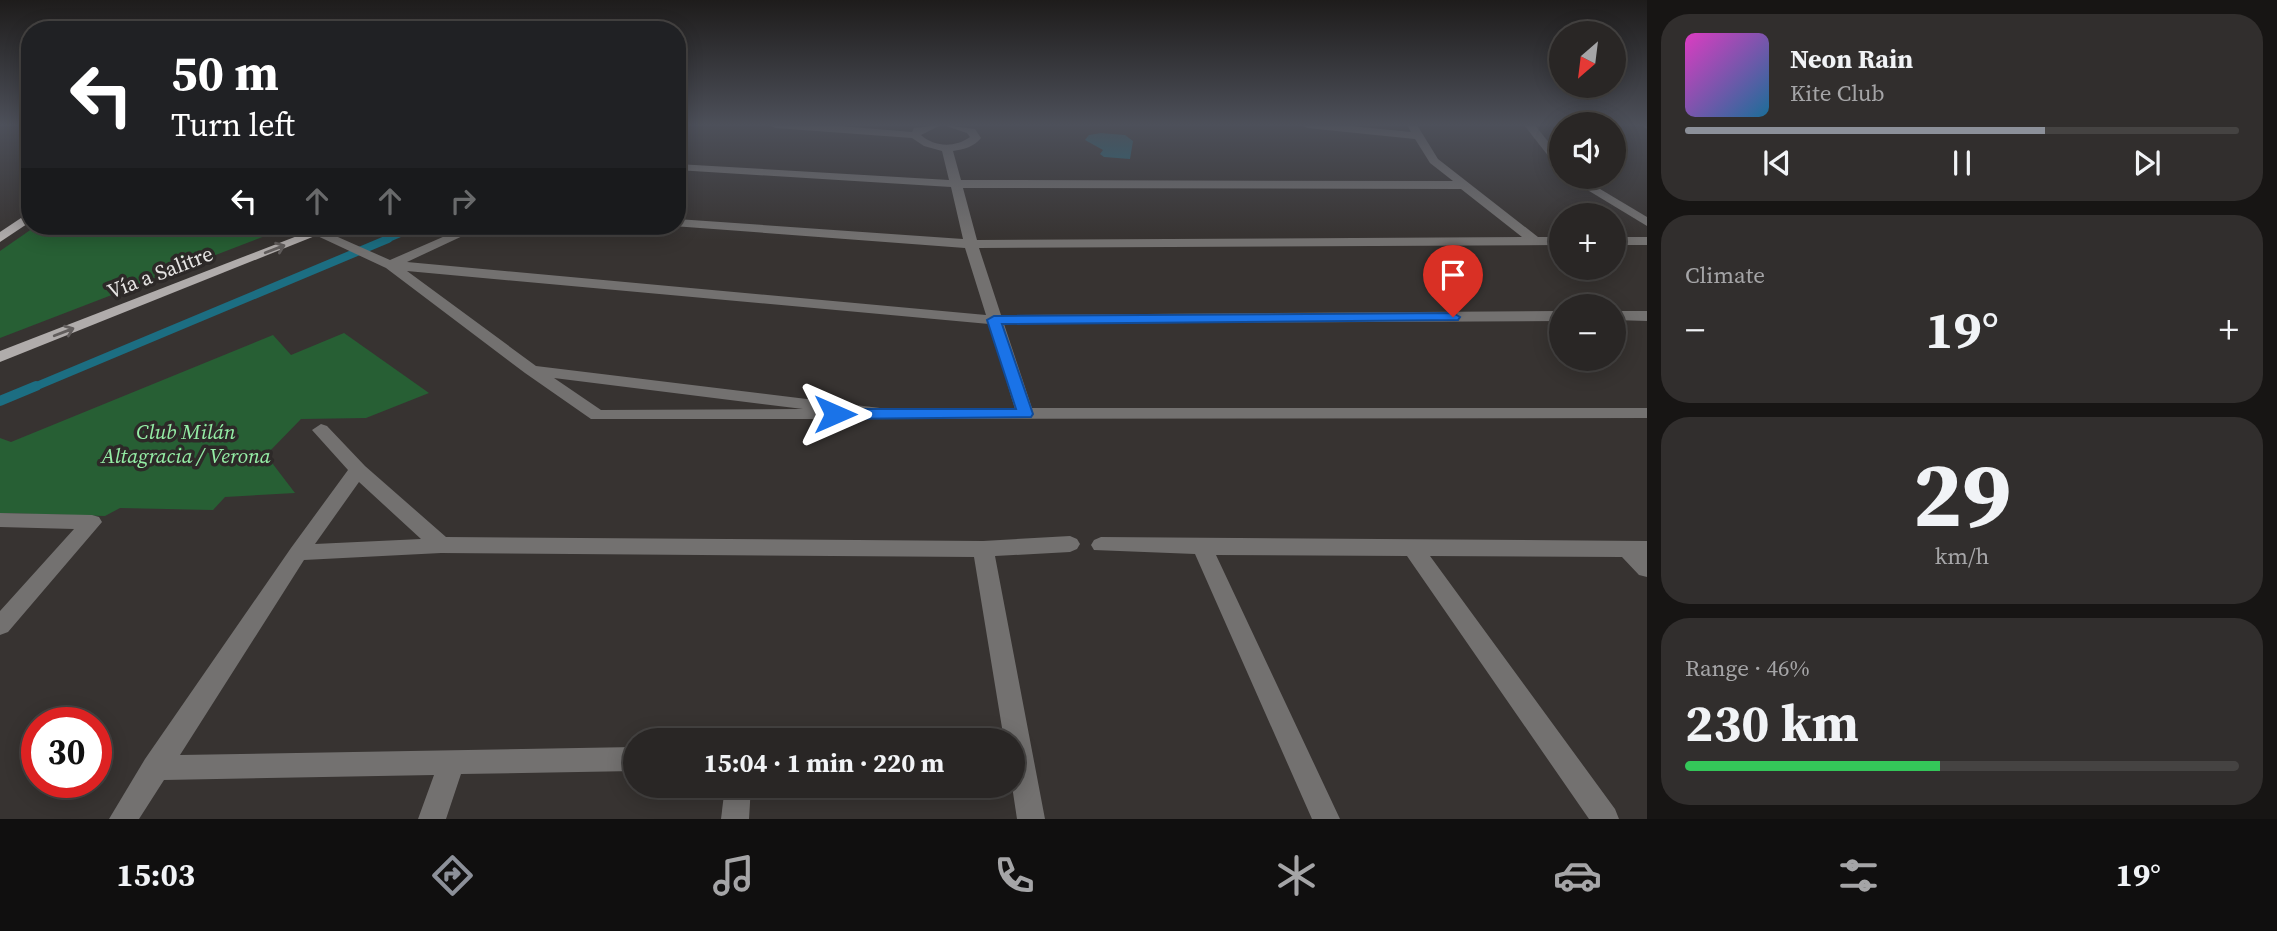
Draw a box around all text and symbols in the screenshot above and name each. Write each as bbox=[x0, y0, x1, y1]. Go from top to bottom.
north arrow bbox=[1549, 21, 1626, 98]
map controls bbox=[1549, 21, 1626, 371]
text: 50 m bbox=[171, 39, 279, 106]
text: Neon Rain bbox=[1790, 41, 1913, 77]
icon: left bbox=[56, 49, 147, 140]
text: Kite Club bbox=[1790, 77, 1885, 109]
text: Turn left bbox=[171, 103, 295, 147]
button: sound bbox=[1549, 112, 1626, 189]
icon: previous bbox=[1758, 144, 1796, 182]
icon: pause bbox=[1943, 144, 1981, 182]
icon: next bbox=[2128, 144, 2166, 182]
icon: left bbox=[225, 182, 263, 220]
icon: ahead bbox=[298, 182, 336, 220]
icon: ahead bbox=[371, 182, 409, 220]
icon: right bbox=[444, 182, 482, 220]
button: + bbox=[1549, 203, 1626, 280]
street label: Vía a Salitre bbox=[103, 239, 217, 305]
one-way arrow bbox=[264, 242, 286, 255]
pin bbox=[1423, 245, 1483, 317]
icon: arrive bbox=[1434, 256, 1472, 294]
text: Climate bbox=[1685, 259, 1765, 291]
button: − bbox=[1549, 294, 1626, 371]
text: 19° bbox=[1925, 294, 1999, 365]
text: − bbox=[1685, 304, 1705, 356]
text: + bbox=[2219, 304, 2239, 356]
one-way arrow bbox=[52, 325, 74, 338]
position arrow bbox=[798, 377, 872, 451]
park label: Club Milán Altagracia / Verona bbox=[100, 417, 271, 470]
text: 29 bbox=[1913, 432, 2011, 556]
text: km/h bbox=[1935, 540, 1989, 572]
text: Range · 46% bbox=[1685, 652, 1810, 684]
text: 230 km bbox=[1685, 687, 1859, 758]
speed limit sign: 30 bbox=[21, 707, 112, 798]
text: 15:04 · 1 min · 220 m bbox=[704, 745, 944, 781]
icon: directions bbox=[428, 851, 477, 900]
icon: music bbox=[709, 851, 758, 900]
icon: phone bbox=[990, 851, 1039, 900]
icon: climate bbox=[1272, 851, 1321, 900]
icon: car bbox=[1553, 851, 1602, 900]
icon: filters bbox=[1834, 851, 1883, 900]
text: 15:03 bbox=[116, 853, 195, 897]
text: 19° bbox=[2116, 853, 2161, 897]

